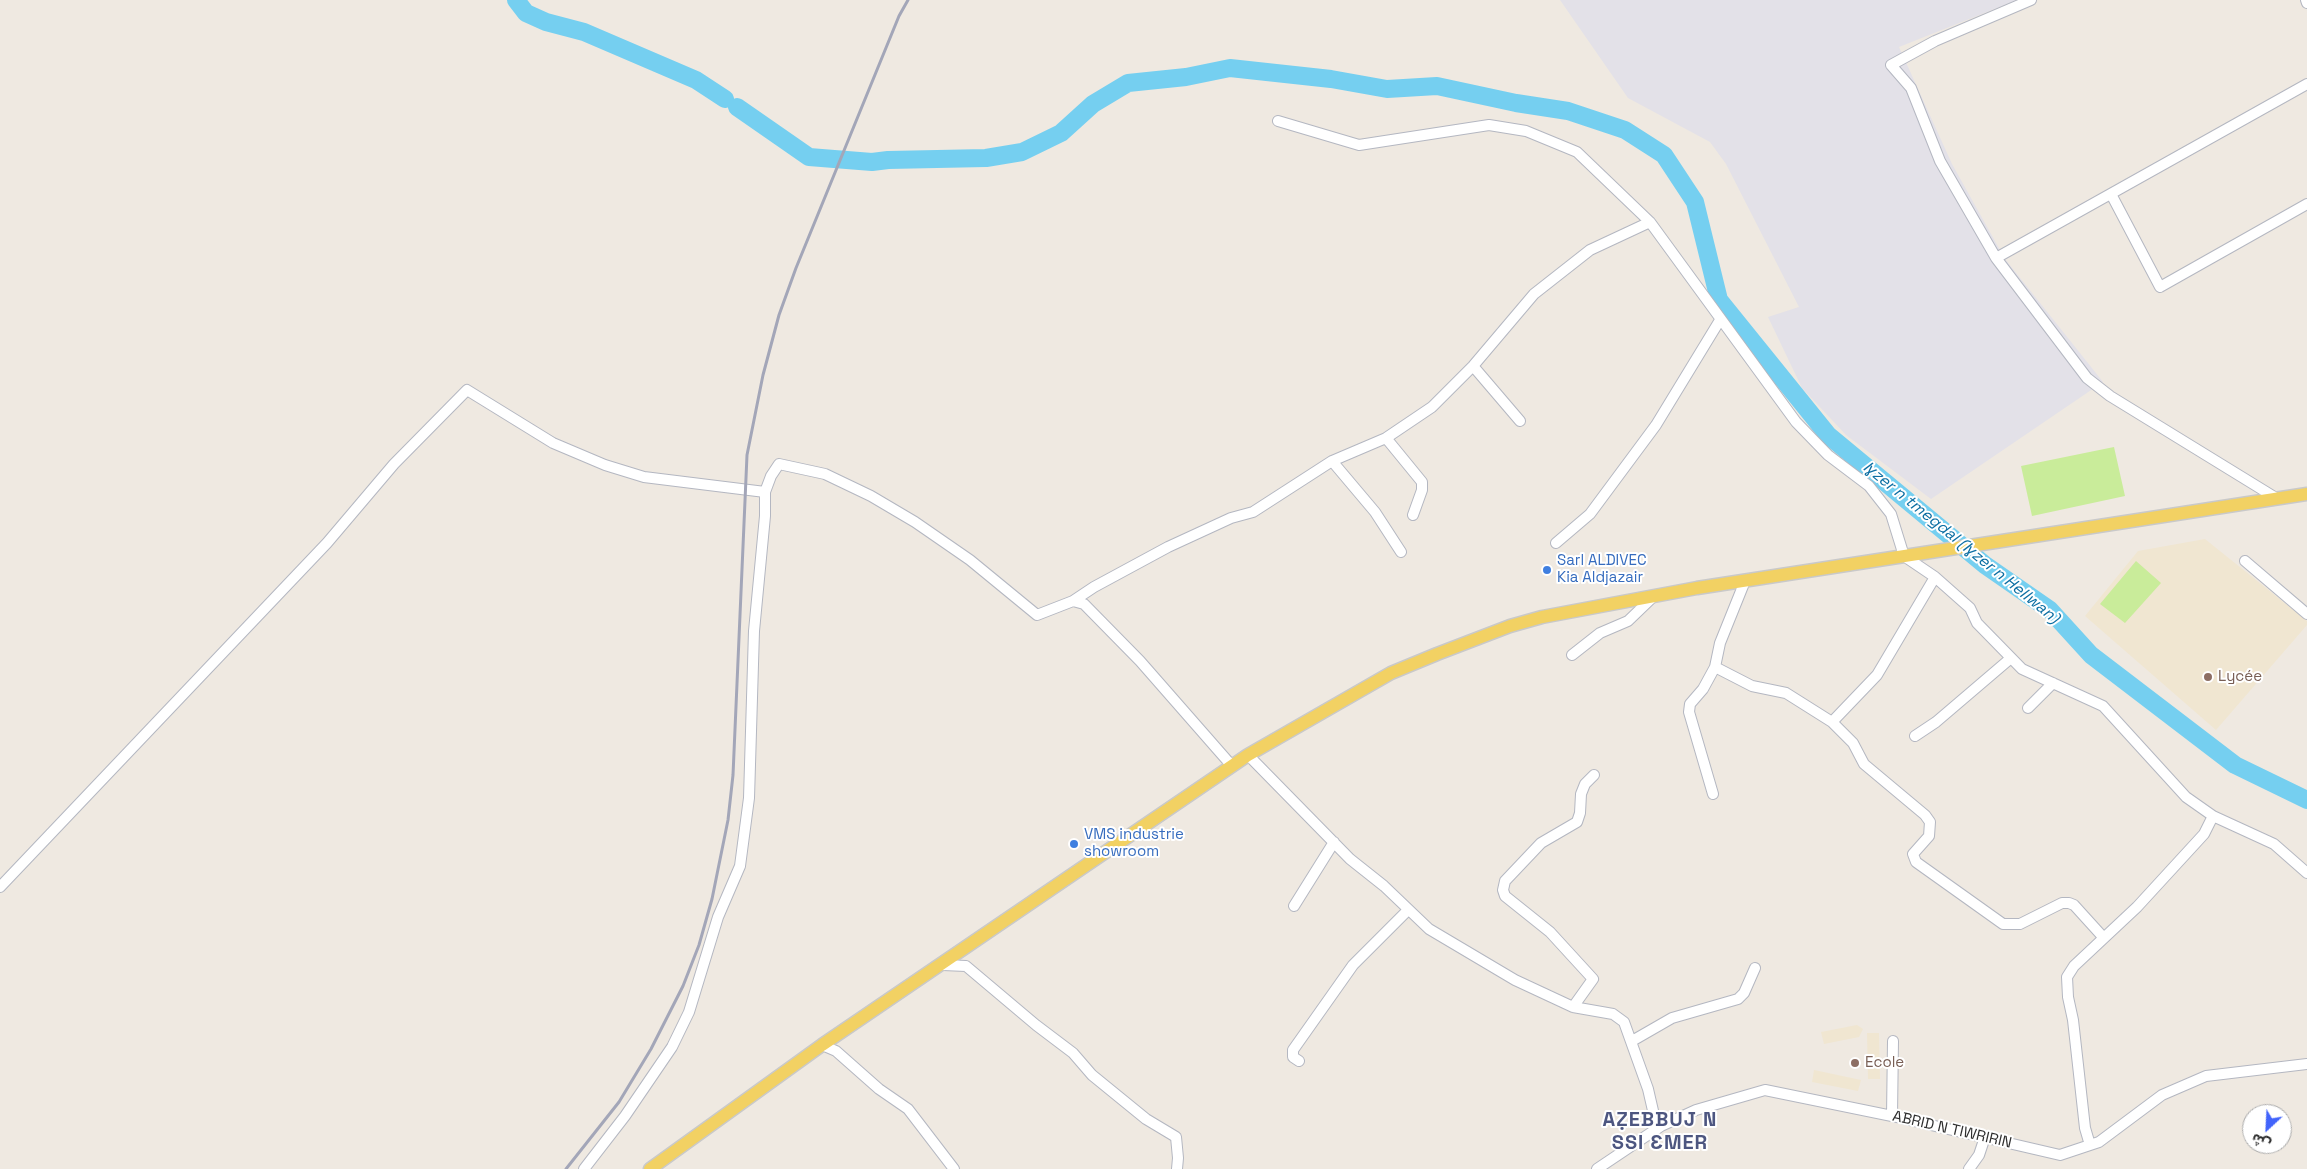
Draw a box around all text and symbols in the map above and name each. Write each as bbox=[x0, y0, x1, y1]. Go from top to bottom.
water label: Iɣzer n tmegdal (Iɣzer n Hellwan) bbox=[1859, 458, 2063, 628]
place label: Sarl ALDIVEC Kia Aldjazair bbox=[1557, 552, 1647, 587]
marker: Sarl ALDIVEC Kia Aldjazair bbox=[1541, 564, 1553, 576]
place label: Lycée bbox=[2218, 668, 2262, 686]
marker: Lycée bbox=[2202, 671, 2214, 683]
place label: VMS industrie showroom bbox=[1084, 826, 1184, 861]
marker: VMS industrie showroom bbox=[1068, 838, 1080, 850]
place label: Ecole bbox=[1865, 1054, 1904, 1072]
marker: Ecole bbox=[1849, 1057, 1861, 1069]
north arrow bbox=[2242, 1104, 2292, 1154]
street label: ABRID N TIWRIRIN bbox=[1891, 1108, 2013, 1152]
district label: AẒEBBUJ N SSI ƐMER bbox=[1601, 1109, 1719, 1156]
text: ش bbox=[2249, 1129, 2274, 1154]

